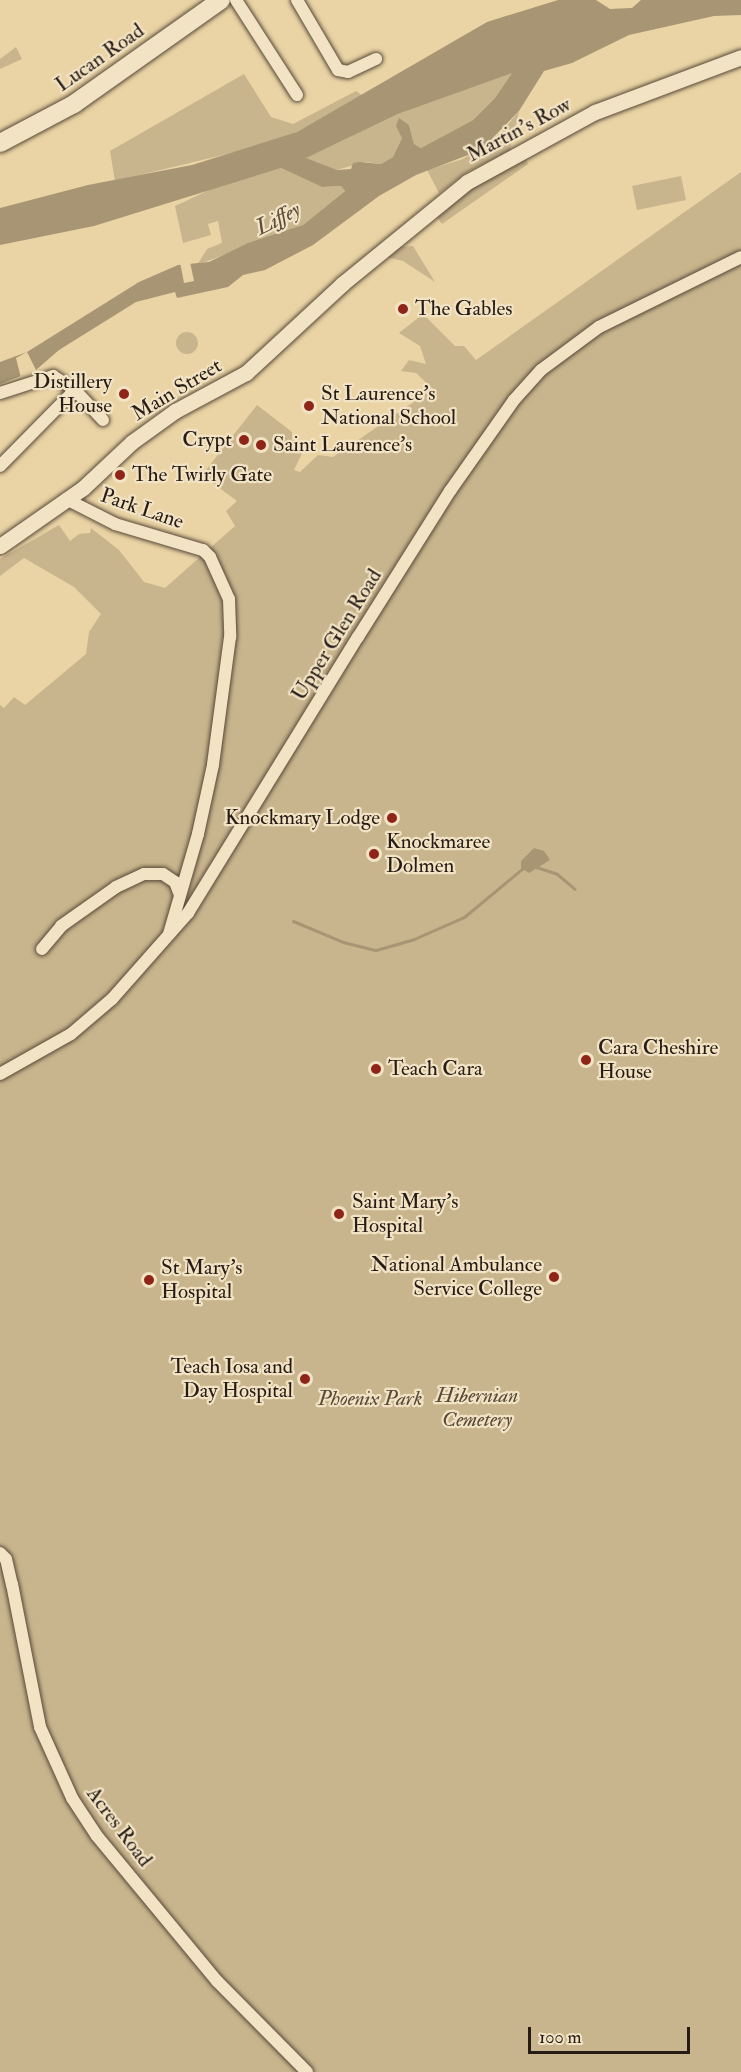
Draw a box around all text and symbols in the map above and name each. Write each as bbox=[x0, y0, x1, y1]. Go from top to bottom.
street label: Lucan Road bbox=[51, 18, 149, 98]
street label: Martin's Row bbox=[463, 92, 575, 168]
water label: Liffey bbox=[251, 197, 305, 241]
place label: The Gables bbox=[415, 296, 513, 322]
marker: The Gables bbox=[396, 302, 410, 316]
street label: Main Street bbox=[128, 353, 226, 427]
place label: Distillery House bbox=[33, 369, 112, 419]
place label: St Laurence's National School bbox=[321, 381, 456, 431]
marker: Distillery House bbox=[117, 387, 131, 401]
marker: St Laurence's National School bbox=[302, 399, 316, 413]
place label: Crypt bbox=[182, 427, 232, 453]
place label: Saint Laurence's bbox=[273, 432, 412, 458]
marker: Crypt bbox=[237, 433, 251, 447]
marker: Saint Laurence's bbox=[254, 438, 268, 452]
place label: The Twirly Gate bbox=[132, 462, 272, 488]
marker: The Twirly Gate bbox=[113, 468, 127, 482]
street label: Park Lane bbox=[97, 483, 187, 535]
street label: Upper Glen Road bbox=[287, 565, 387, 705]
place label: Knockmary Lodge bbox=[225, 805, 380, 831]
marker: Knockmary Lodge bbox=[385, 811, 399, 825]
place label: Knockmaree Dolmen bbox=[386, 829, 490, 879]
marker: Knockmaree Dolmen bbox=[367, 847, 381, 861]
place label: Cara Cheshire House bbox=[598, 1035, 718, 1085]
marker: Cara Cheshire House bbox=[579, 1053, 593, 1067]
place label: Teach Cara bbox=[388, 1056, 483, 1082]
marker: Teach Cara bbox=[369, 1062, 383, 1076]
place label: Saint Mary's Hospital bbox=[352, 1189, 458, 1239]
marker: Saint Mary's Hospital bbox=[330, 1205, 348, 1223]
place label: National Ambulance Service College bbox=[371, 1252, 542, 1302]
place label: St Mary's Hospital bbox=[161, 1255, 242, 1305]
marker: National Ambulance Service College bbox=[547, 1270, 561, 1284]
marker: St Mary's Hospital bbox=[142, 1273, 156, 1287]
place label: Teach Iosa and Day Hospital bbox=[170, 1354, 293, 1404]
marker: Teach Iosa and Day Hospital bbox=[298, 1372, 312, 1386]
park label: Hibernian Cemetery bbox=[436, 1383, 518, 1433]
park label: Phoenix Park bbox=[318, 1386, 422, 1412]
street label: Acres Road bbox=[81, 1782, 157, 1872]
scale bar bbox=[531, 2015, 693, 2053]
text: 100 m bbox=[539, 2026, 582, 2049]

